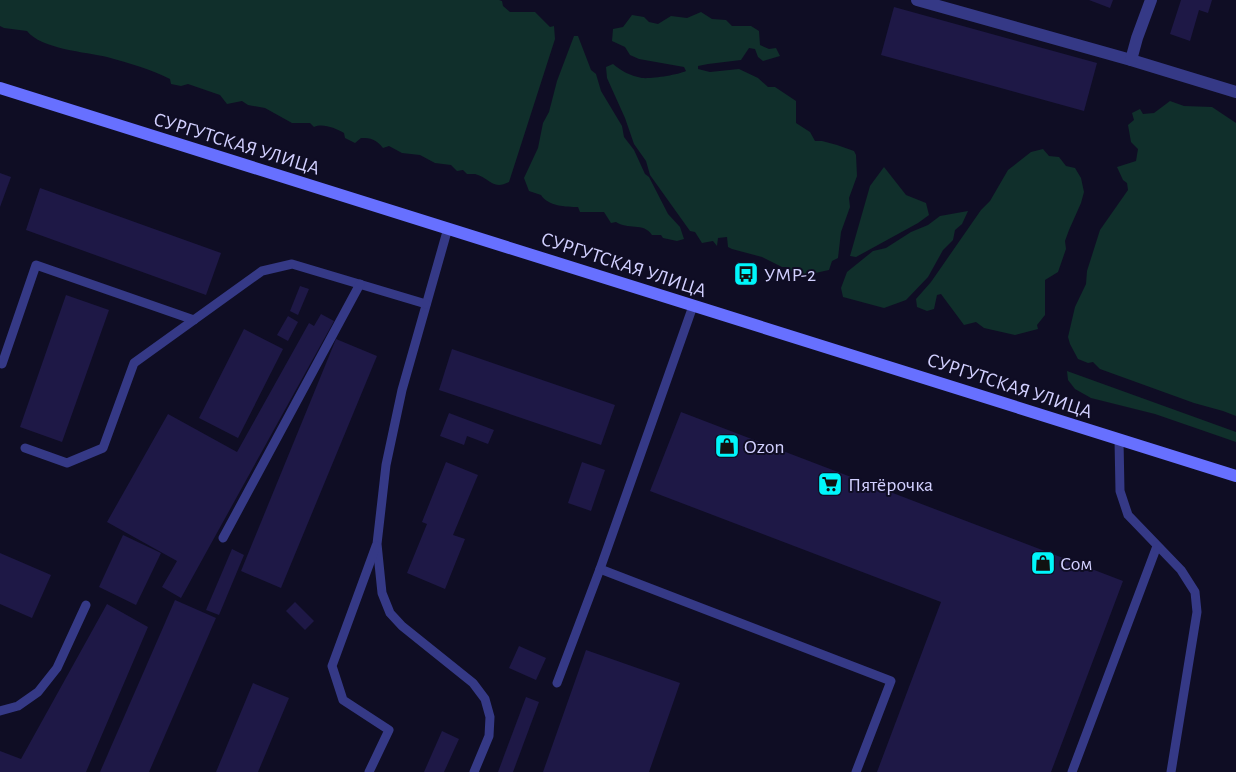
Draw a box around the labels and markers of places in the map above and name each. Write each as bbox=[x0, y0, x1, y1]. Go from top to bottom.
bus stop icon: УМР-2 bbox=[733, 261, 759, 287]
place label: УМР-2 bbox=[764, 265, 816, 285]
shop icon: Ozon bbox=[714, 433, 740, 459]
place label: Ozon bbox=[744, 437, 785, 457]
supermarket icon: Пятёрочка bbox=[817, 471, 843, 497]
place label: Пятёрочка bbox=[848, 475, 933, 495]
shop icon: Сом bbox=[1030, 550, 1056, 576]
place label: Сом bbox=[1060, 554, 1093, 574]

